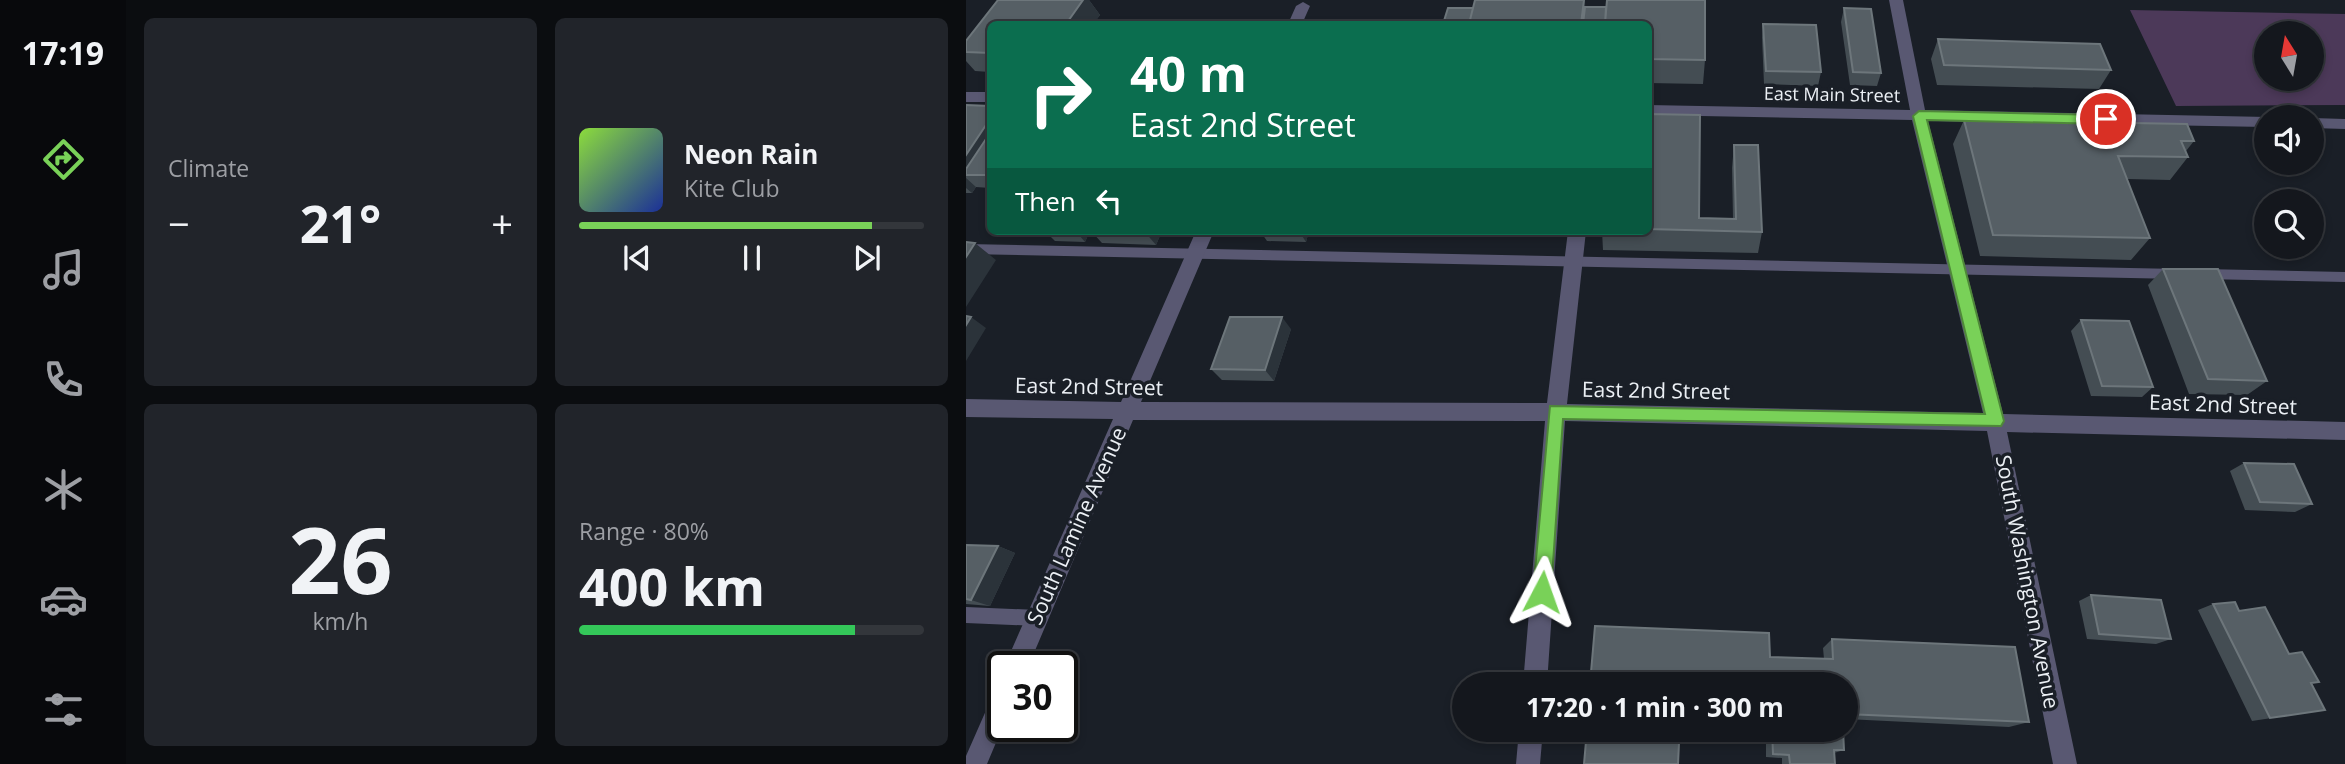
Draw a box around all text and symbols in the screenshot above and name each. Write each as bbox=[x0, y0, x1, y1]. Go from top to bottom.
north arrow bbox=[2254, 21, 2324, 91]
map controls bbox=[2254, 21, 2324, 259]
text: 17:19 bbox=[22, 31, 104, 74]
text: 40 m bbox=[1130, 40, 1247, 106]
icon: right bbox=[1015, 49, 1106, 140]
street label: East Main Street bbox=[1764, 81, 1900, 107]
pin bbox=[2076, 89, 2136, 149]
icon: arrive bbox=[2087, 100, 2125, 138]
text: East 2nd Street bbox=[1130, 103, 1356, 146]
button: sound bbox=[2254, 105, 2324, 175]
icon: directions bbox=[39, 135, 88, 184]
text: Neon Rain bbox=[684, 136, 818, 172]
text: Climate bbox=[168, 152, 249, 184]
text: Kite Club bbox=[684, 172, 779, 204]
icon: left bbox=[1090, 182, 1128, 220]
text: Then bbox=[1015, 183, 1076, 219]
text: 21° bbox=[300, 187, 381, 258]
button: search bbox=[2254, 189, 2324, 259]
text: − bbox=[168, 197, 190, 249]
text: + bbox=[491, 197, 513, 249]
icon: previous bbox=[618, 239, 656, 277]
icon: pause bbox=[733, 239, 771, 277]
icon: next bbox=[848, 239, 886, 277]
icon: music bbox=[39, 245, 88, 294]
icon: phone bbox=[39, 355, 88, 404]
street label: East 2nd Street bbox=[1015, 371, 1163, 401]
street label: East 2nd Street bbox=[1582, 375, 1730, 405]
street label: East 2nd Street bbox=[2149, 387, 2298, 421]
street label: South Lamine Avenue bbox=[1020, 422, 1132, 629]
street label: South Washington Avenue bbox=[1990, 453, 2066, 711]
icon: climate bbox=[39, 465, 88, 514]
text: 26 bbox=[288, 497, 393, 621]
text: Range · 80% bbox=[579, 515, 709, 547]
text: 400 km bbox=[579, 550, 765, 621]
position arrow bbox=[1505, 555, 1579, 629]
icon: car bbox=[39, 575, 88, 624]
text: km/h bbox=[313, 605, 368, 637]
speed limit sign: 30 bbox=[987, 651, 1078, 742]
icon: filters bbox=[39, 685, 88, 734]
text: 17:20 · 1 min · 300 m bbox=[1526, 689, 1784, 725]

